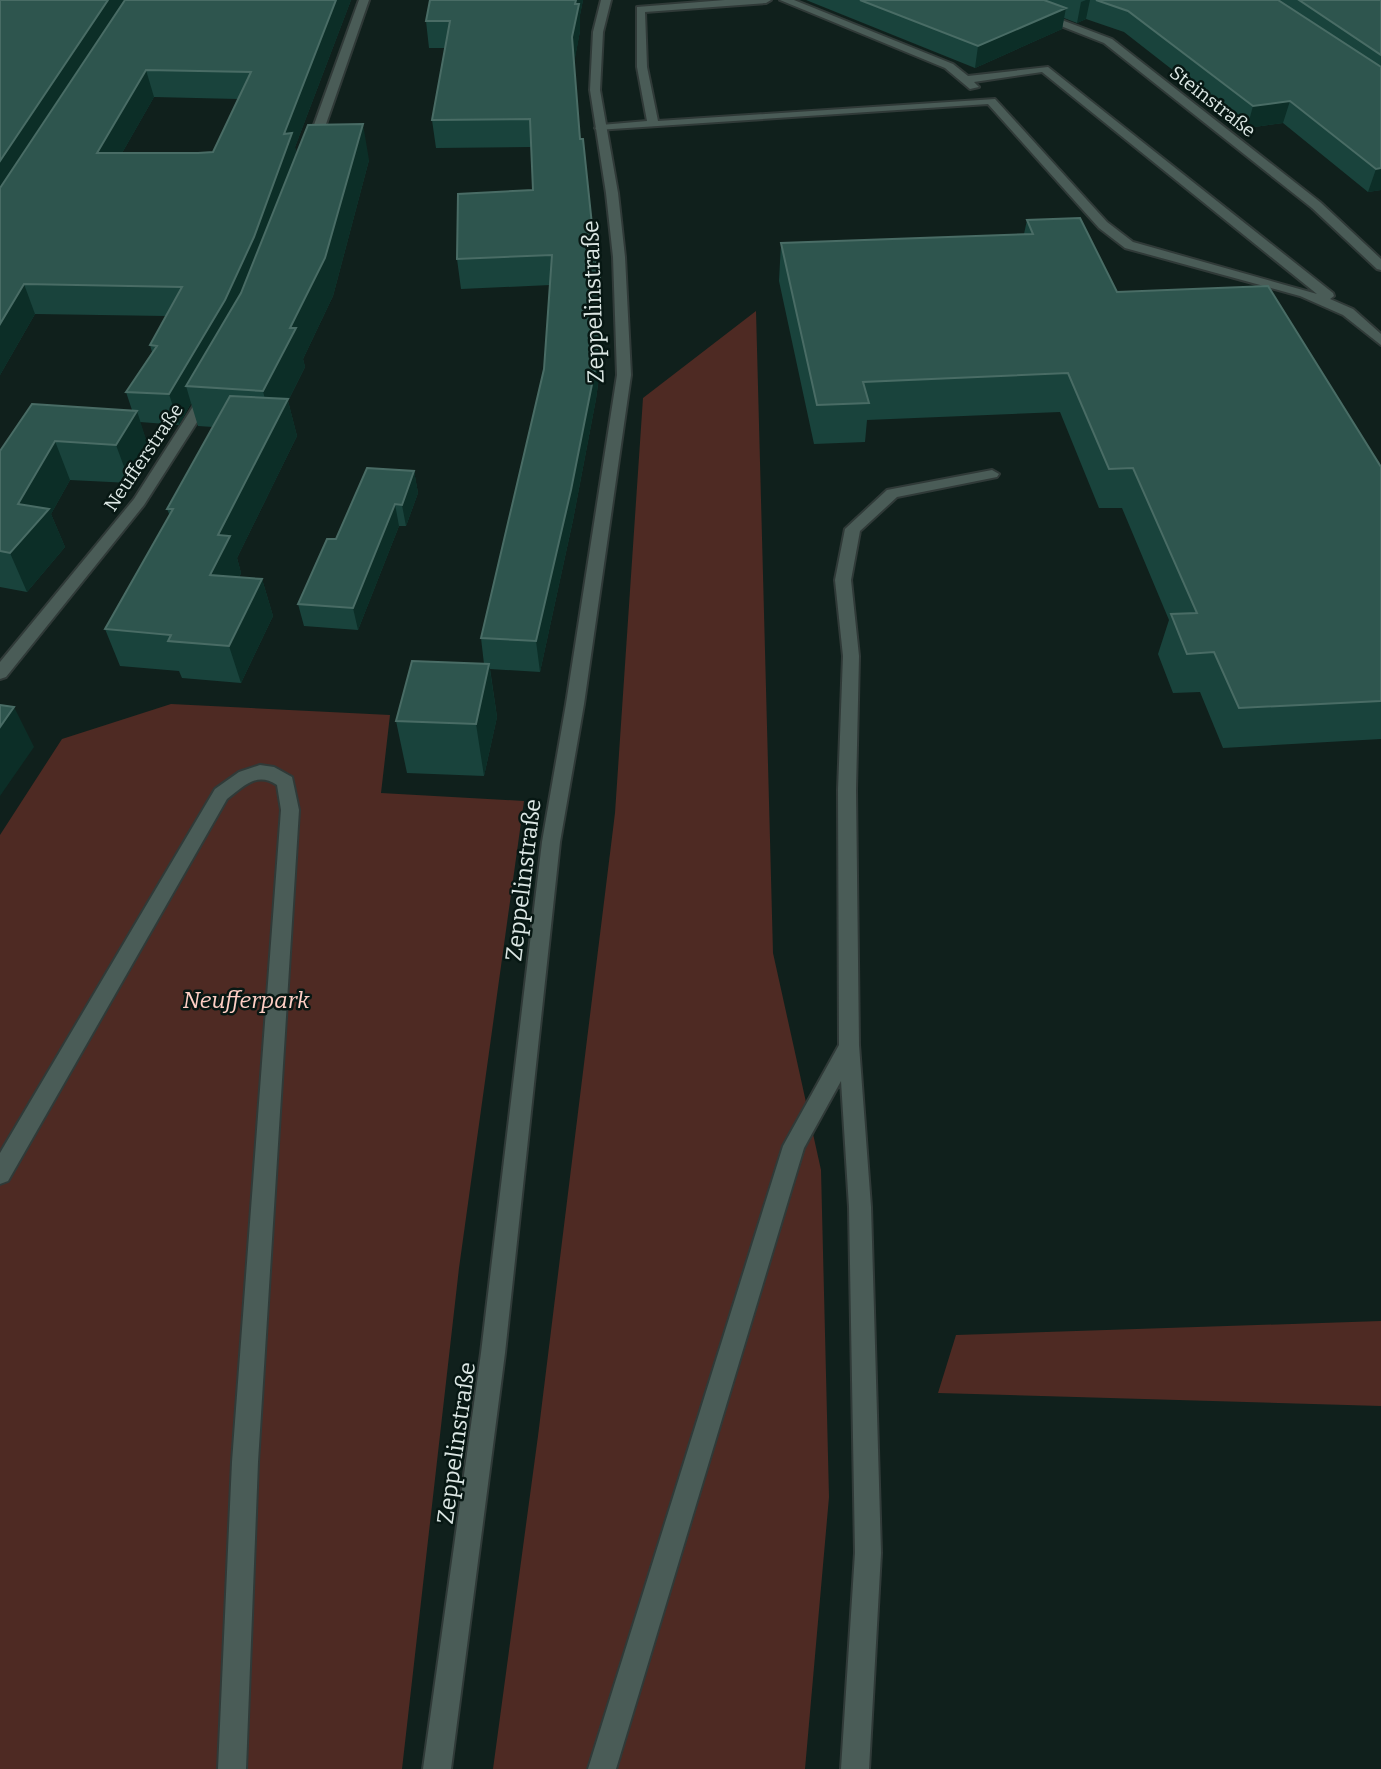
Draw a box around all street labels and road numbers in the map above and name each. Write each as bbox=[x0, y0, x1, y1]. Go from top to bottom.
street label: Steinstraße bbox=[1165, 61, 1260, 142]
street label: Zeppelinstraße bbox=[576, 220, 610, 384]
street label: Neufferstraße bbox=[99, 399, 188, 515]
street label: Zeppelinstraße bbox=[499, 797, 547, 963]
street label: Zeppelinstraße bbox=[431, 1360, 481, 1526]

